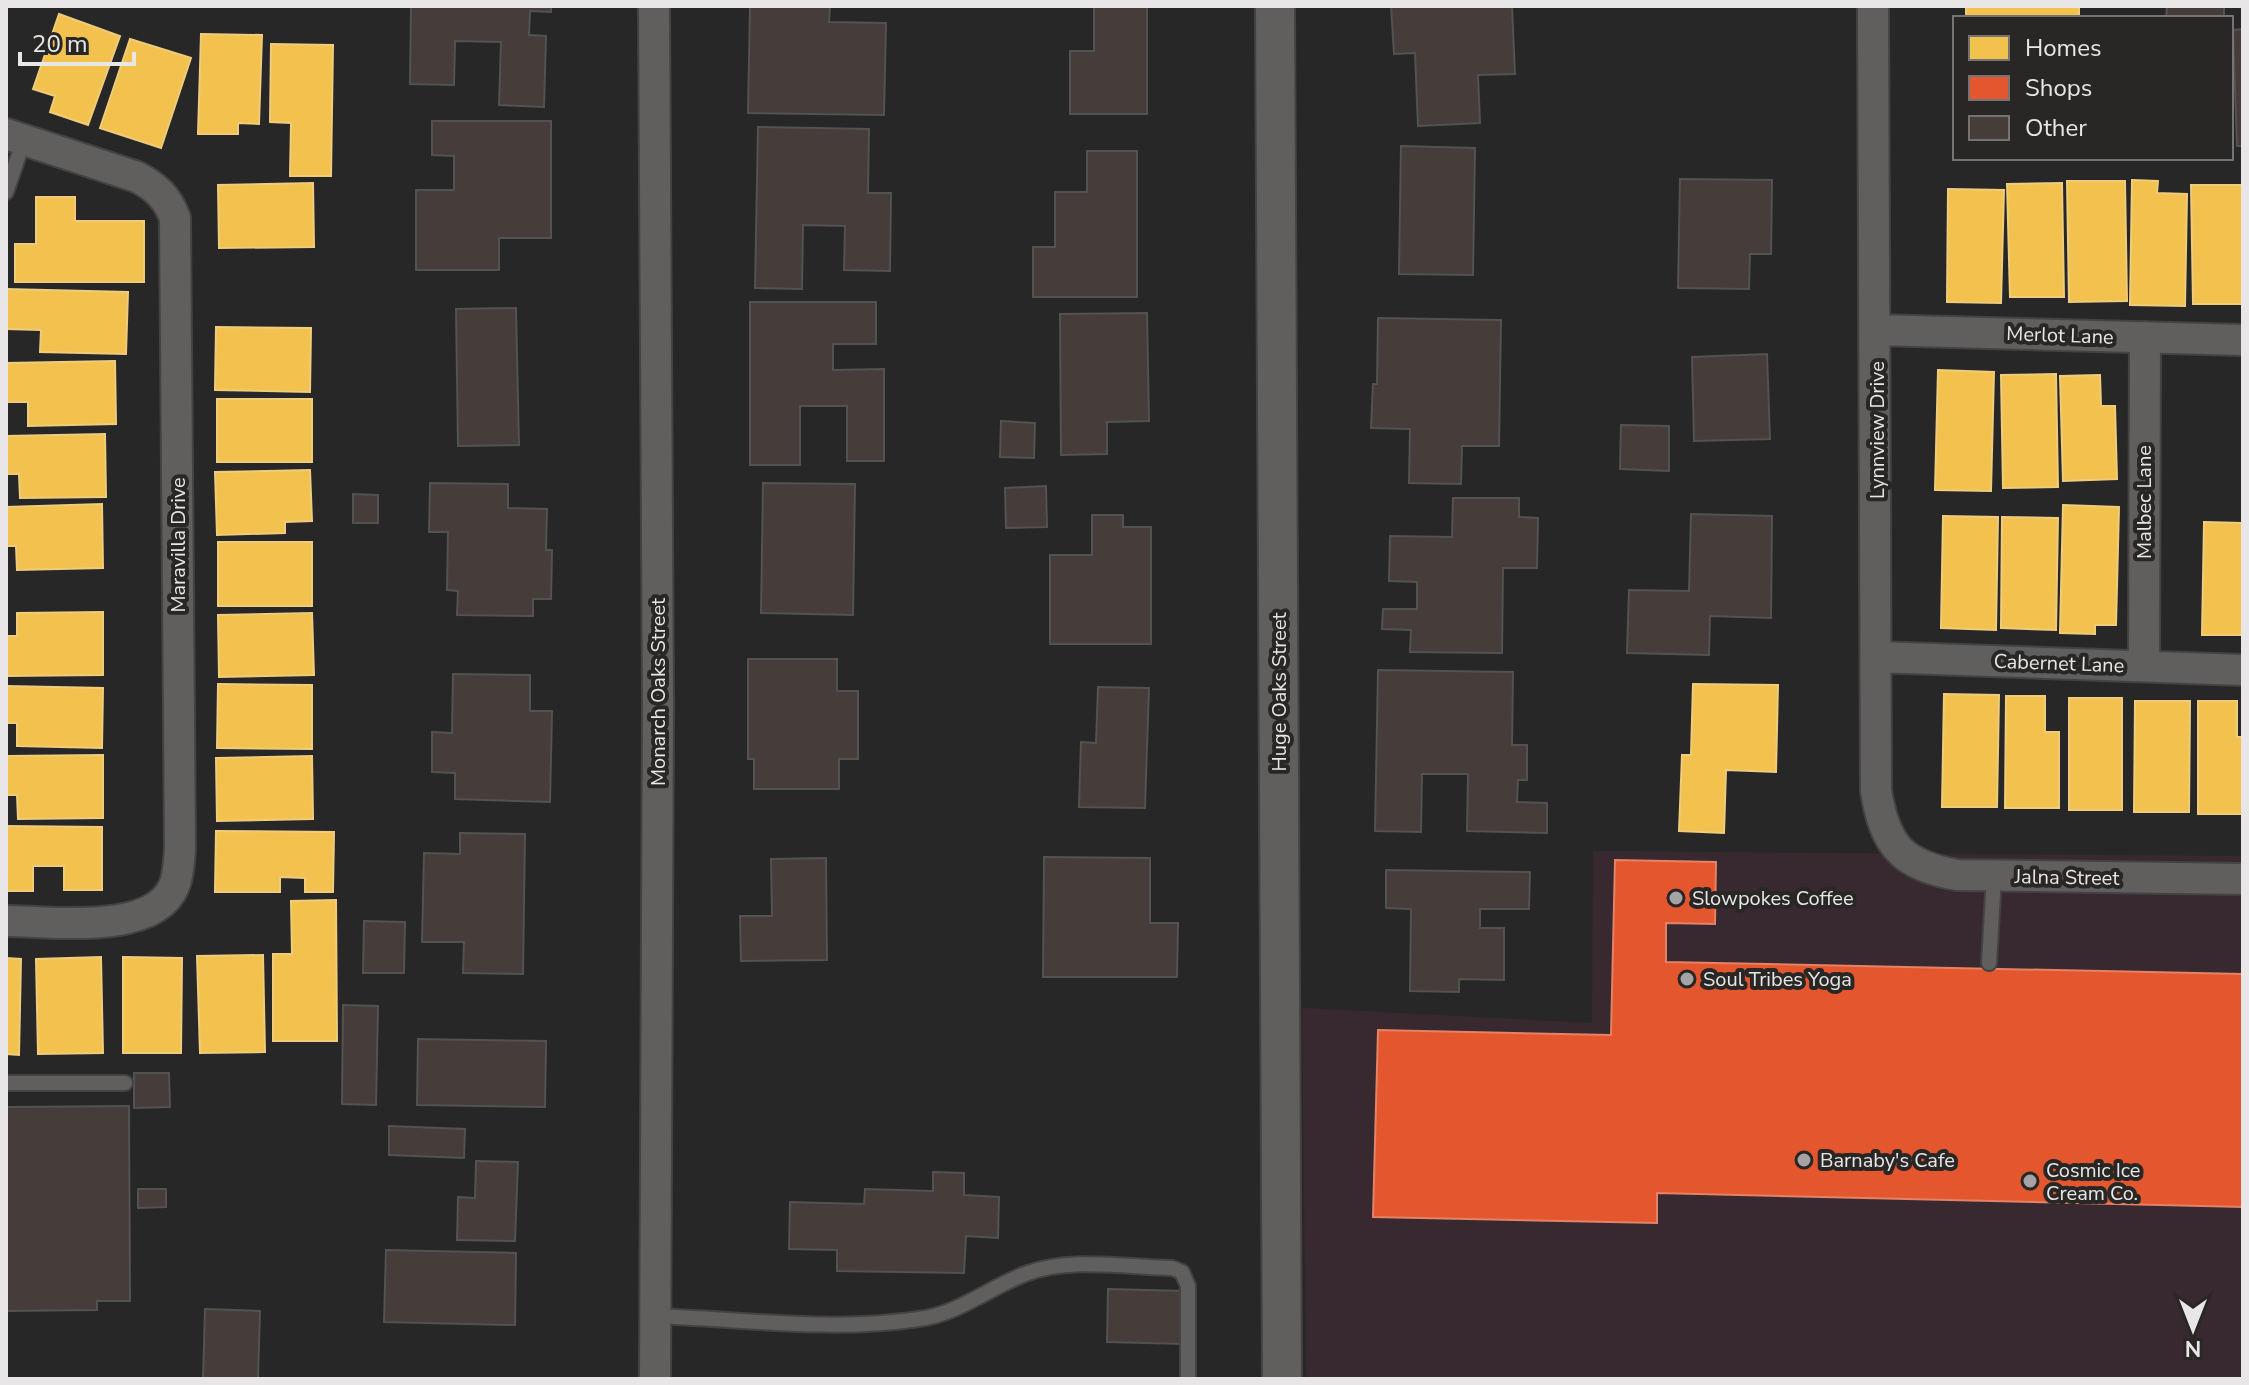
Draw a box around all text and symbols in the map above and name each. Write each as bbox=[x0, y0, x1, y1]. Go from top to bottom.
scale bar bbox=[20, 16, 134, 66]
legend bbox=[1953, 16, 2233, 160]
text: 20 m bbox=[32, 28, 88, 60]
text: Homes bbox=[2025, 32, 2101, 64]
text: Shops bbox=[2025, 72, 2092, 104]
text: Other bbox=[2025, 112, 2087, 144]
street label: Merlot Lane bbox=[2006, 320, 2114, 351]
street label: Lynnview Drive bbox=[1864, 361, 1891, 499]
street label: Malbec Lane bbox=[2131, 445, 2158, 559]
street label: Maravilla Drive bbox=[165, 477, 192, 613]
street label: Monarch Oaks Street bbox=[645, 597, 672, 786]
street label: Huge Oaks Street bbox=[1266, 611, 1293, 772]
street label: Cabernet Lane bbox=[1993, 648, 2125, 679]
street label: Jalna Street bbox=[2013, 863, 2121, 892]
place label: Slowpokes Coffee bbox=[1692, 885, 1854, 912]
marker: Slowpokes Coffee bbox=[1667, 889, 1685, 907]
place label: Soul Tribes Yoga bbox=[1703, 966, 1852, 993]
marker: Soul Tribes Yoga bbox=[1678, 970, 1696, 988]
place label: Barnaby's Cafe bbox=[1820, 1147, 1955, 1174]
marker: Barnaby's Cafe bbox=[1795, 1151, 1813, 1169]
place label: Cosmic Ice Cream Co. bbox=[2046, 1157, 2140, 1207]
marker: Cosmic Ice Cream Co. bbox=[2021, 1172, 2039, 1190]
north arrow bbox=[2153, 1289, 2233, 1369]
text: N bbox=[2185, 1333, 2201, 1363]

